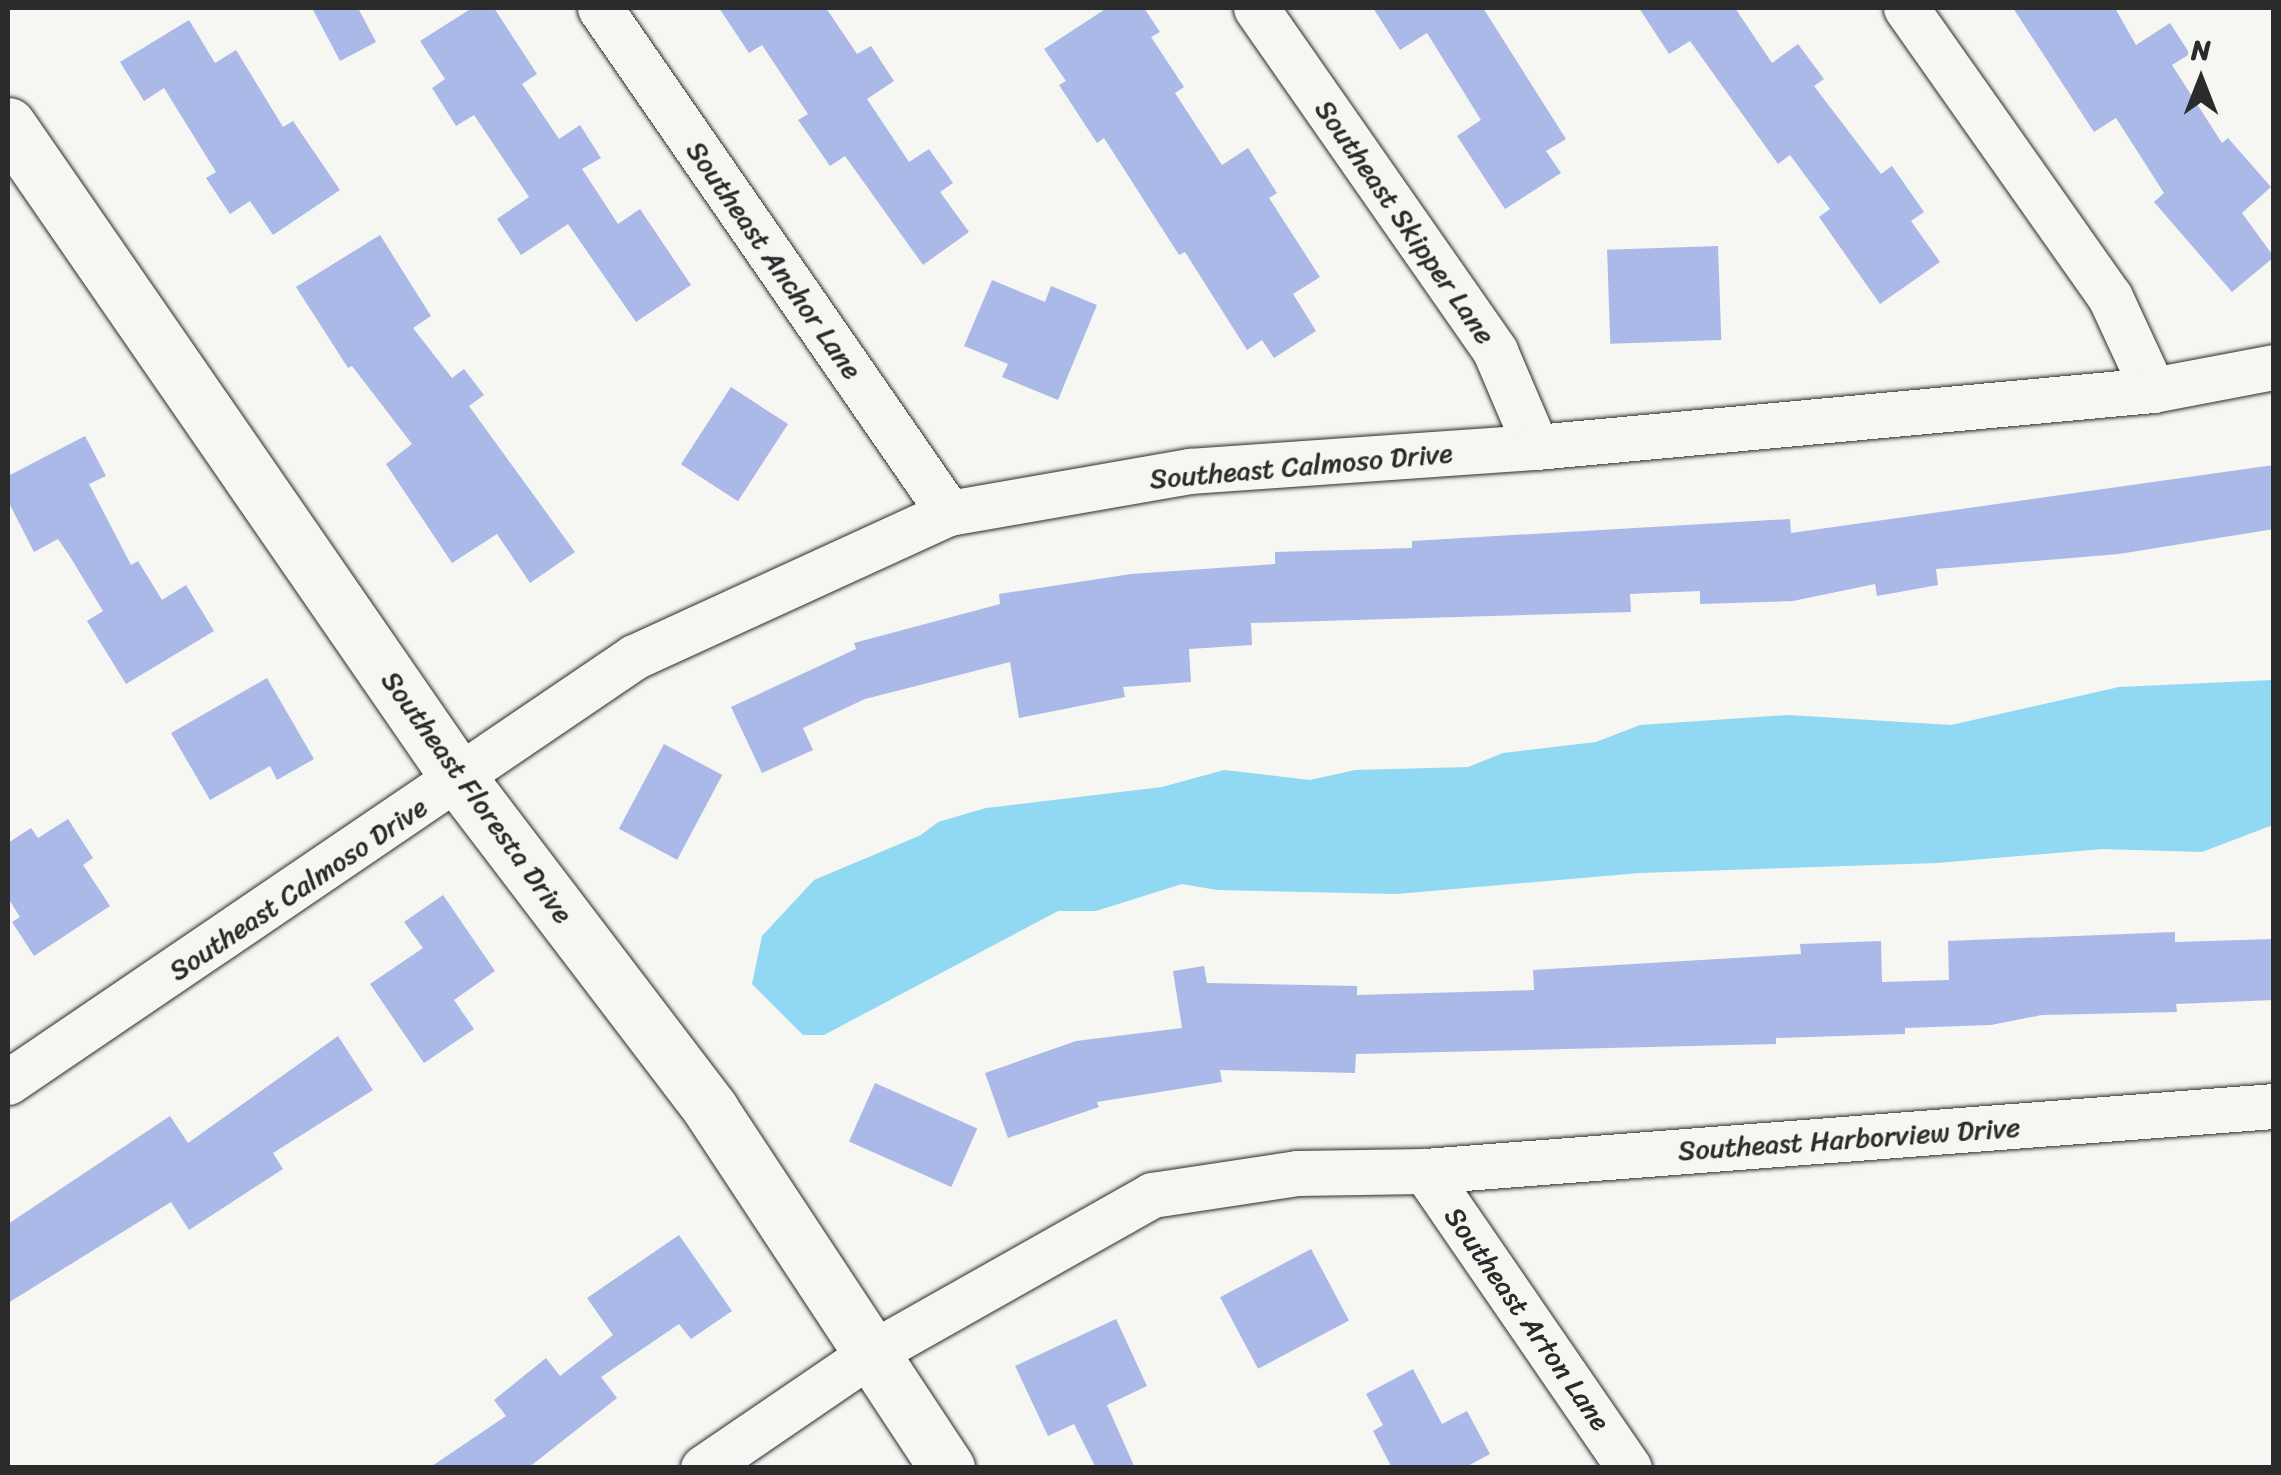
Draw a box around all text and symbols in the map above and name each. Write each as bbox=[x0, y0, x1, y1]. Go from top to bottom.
text: N bbox=[2191, 25, 2211, 74]
north arrow bbox=[2151, 30, 2251, 130]
street label: Southeast Skipper Lane bbox=[1308, 93, 1502, 351]
street label: Southeast Anchor Lane bbox=[679, 134, 869, 386]
street label: Southeast Calmoso Drive bbox=[1148, 436, 1454, 496]
street label: Southeast Floresta Drive bbox=[374, 664, 580, 930]
street label: Southeast Calmoso Drive bbox=[163, 790, 433, 988]
street label: Southeast Harborview Drive bbox=[1677, 1110, 2021, 1168]
street label: Southeast Arton Lane bbox=[1437, 1200, 1617, 1438]

